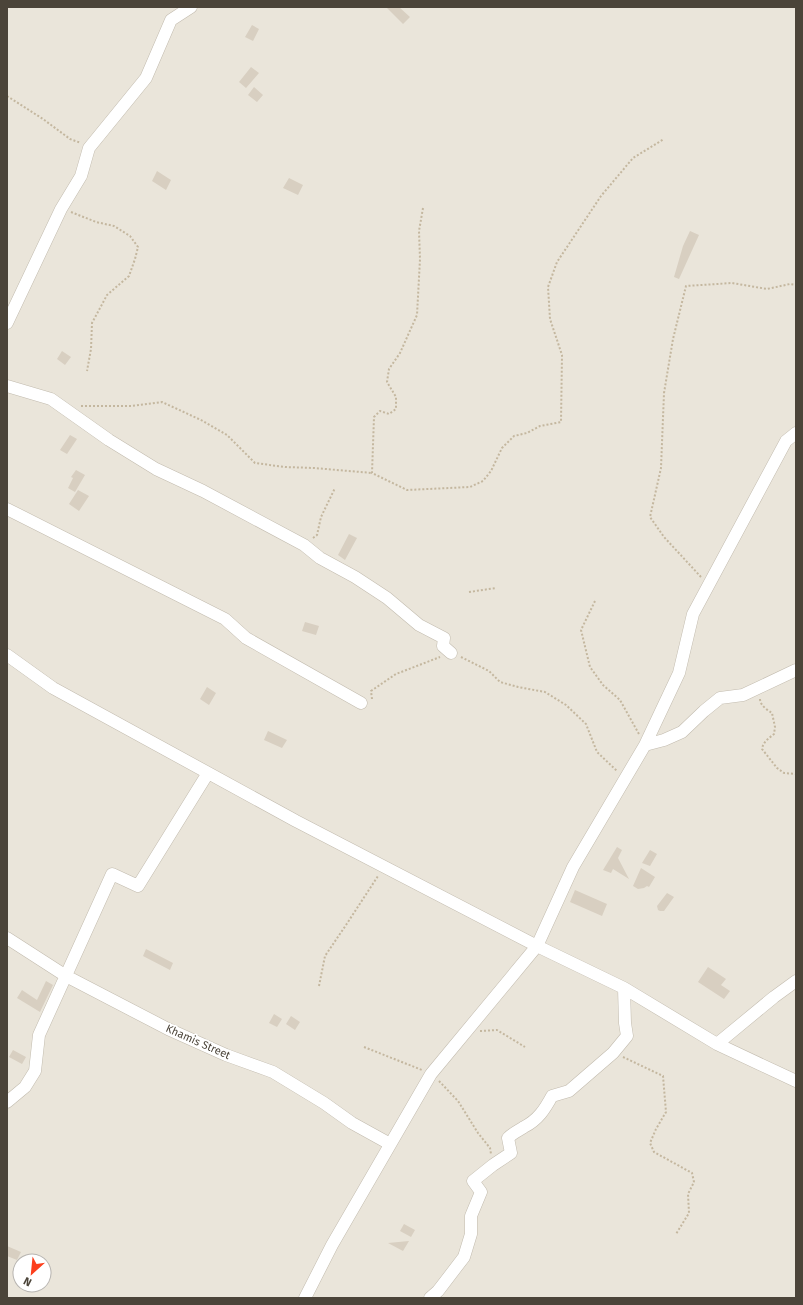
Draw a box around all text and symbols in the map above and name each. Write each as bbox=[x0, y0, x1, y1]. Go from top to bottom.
street label: Khamis Street bbox=[164, 1022, 232, 1062]
north arrow bbox=[12, 1253, 52, 1293]
text: N bbox=[21, 1274, 34, 1289]

